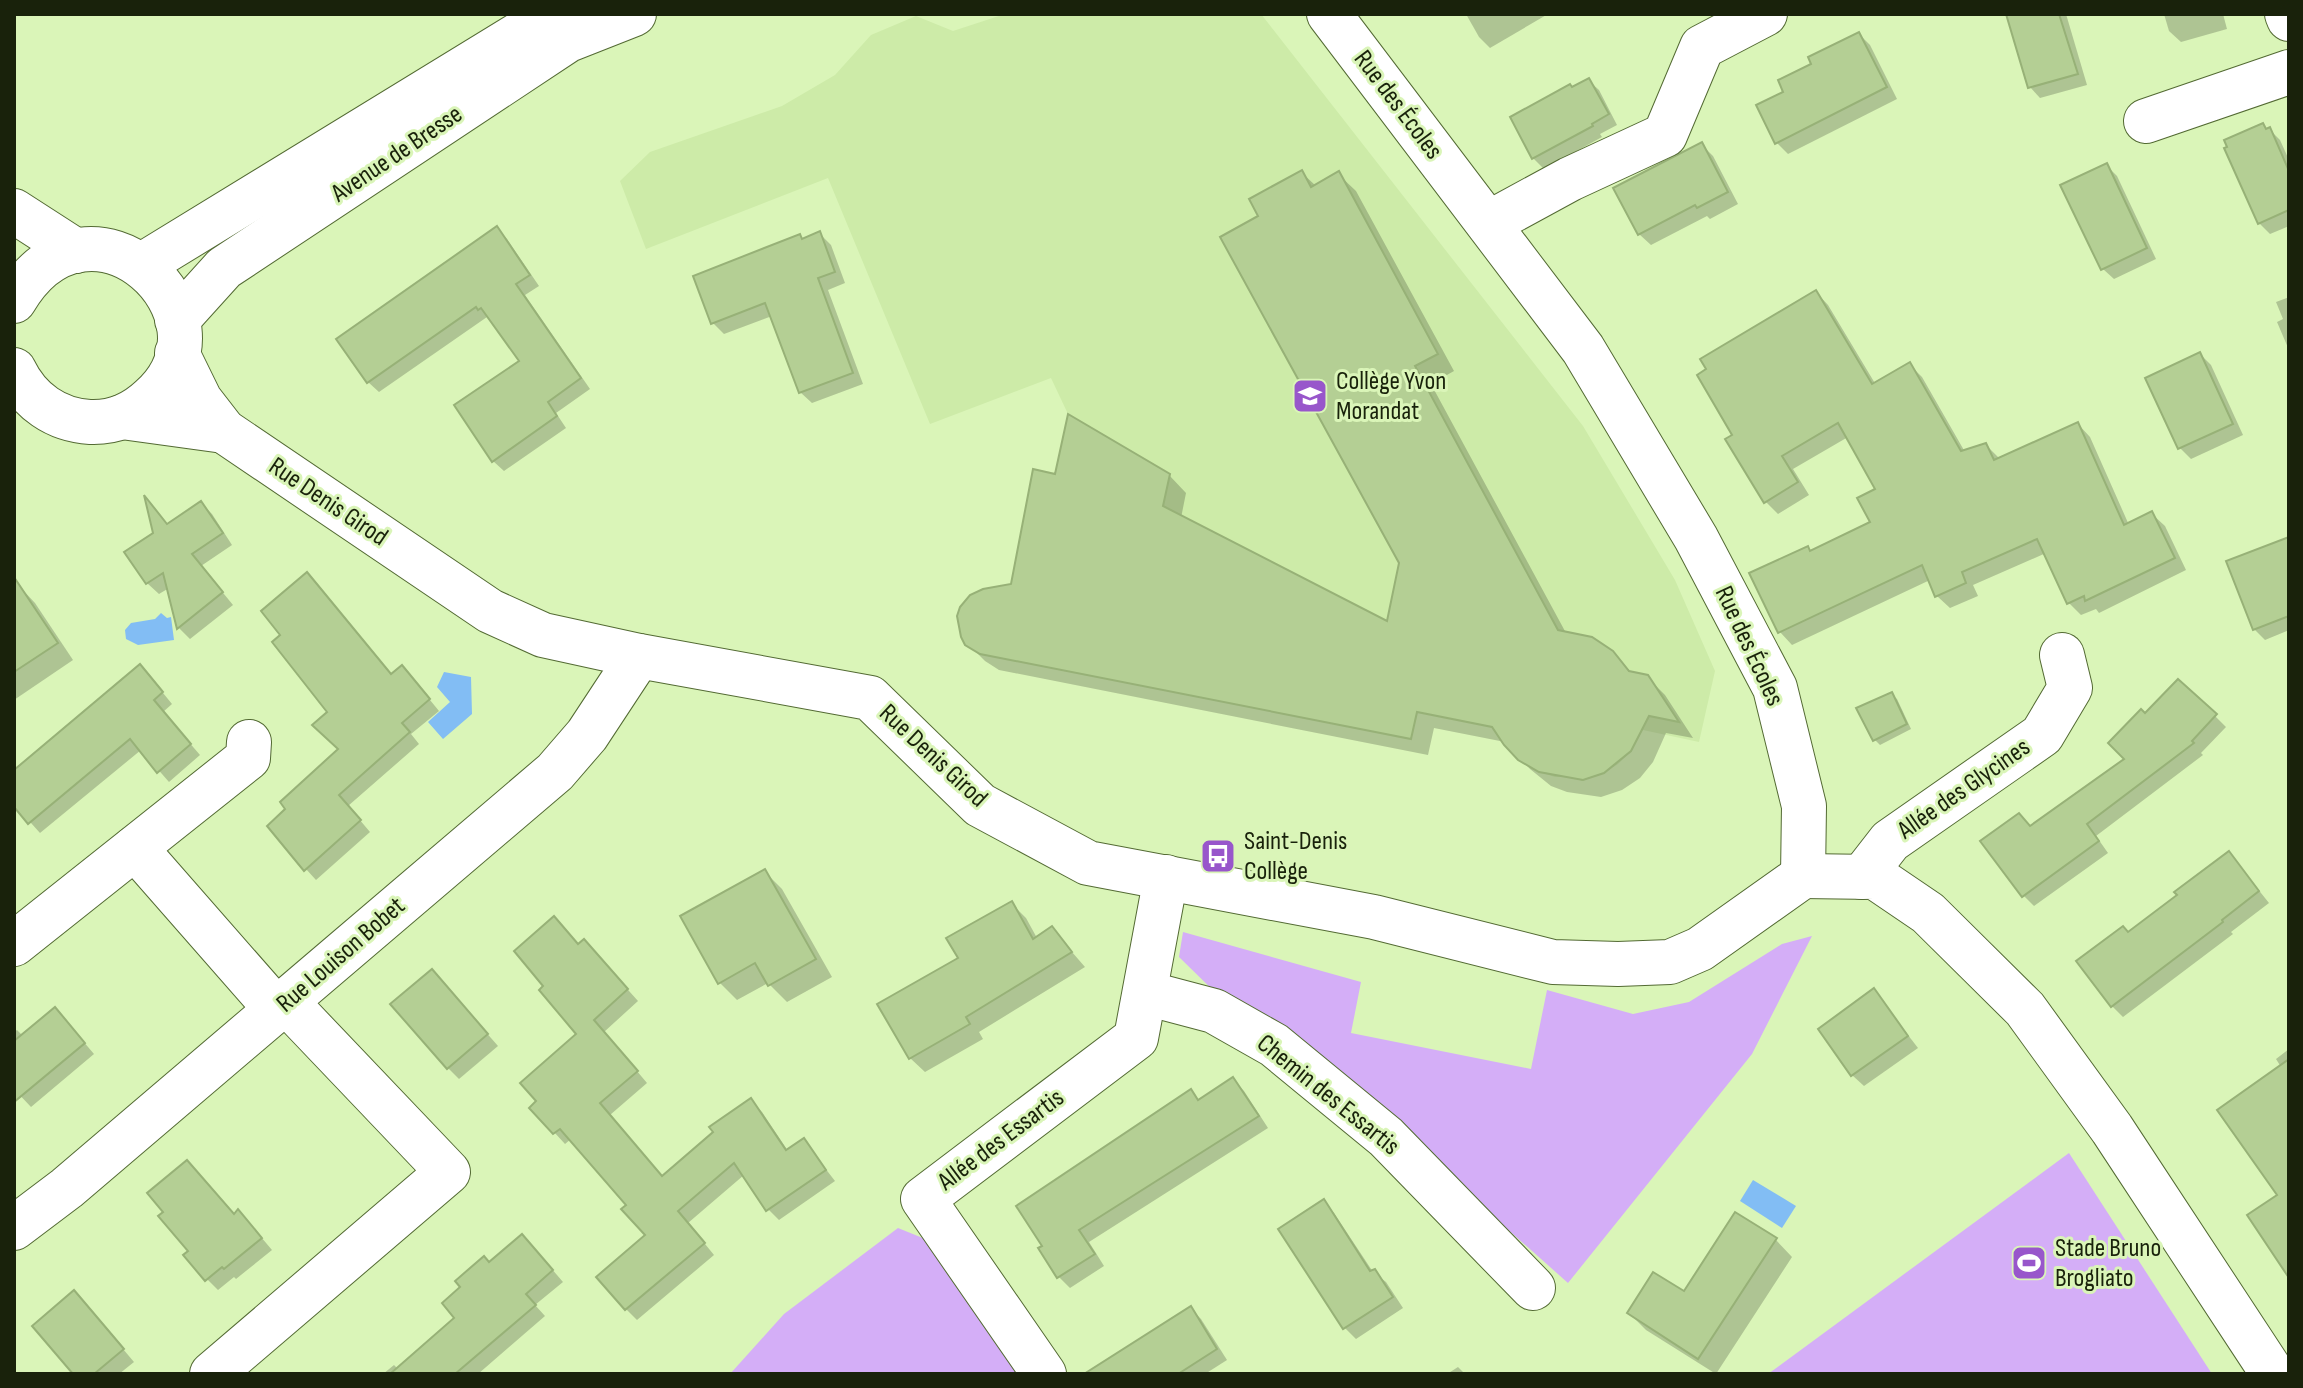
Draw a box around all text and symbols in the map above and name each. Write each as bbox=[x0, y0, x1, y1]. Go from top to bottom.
street label: Rue des Écoles bbox=[1347, 44, 1449, 166]
street label: Avenue de Bresse bbox=[325, 99, 468, 210]
place label: Collège Yvon Morandat bbox=[1336, 366, 1446, 427]
school or university icon: Collège Yvon Morandat bbox=[1291, 377, 1329, 415]
street label: Rue Denis Girod bbox=[263, 451, 393, 553]
street label: Rue des Écoles bbox=[1708, 581, 1790, 711]
street label: Rue Denis Girod bbox=[872, 698, 994, 814]
street label: Allée des Glycines bbox=[1891, 732, 2036, 847]
place label: Saint-Denis Collège bbox=[1244, 826, 1347, 887]
bus stop icon: Saint-Denis Collège bbox=[1199, 837, 1237, 875]
street label: Rue Louison Bobet bbox=[270, 891, 412, 1019]
street label: Chemin des Essartis bbox=[1250, 1028, 1406, 1162]
street label: Allée des Essartis bbox=[931, 1083, 1070, 1198]
place label: Stade Bruno Brogliato bbox=[2055, 1233, 2161, 1294]
sports icon: Stade Bruno Brogliato bbox=[2010, 1244, 2048, 1282]

